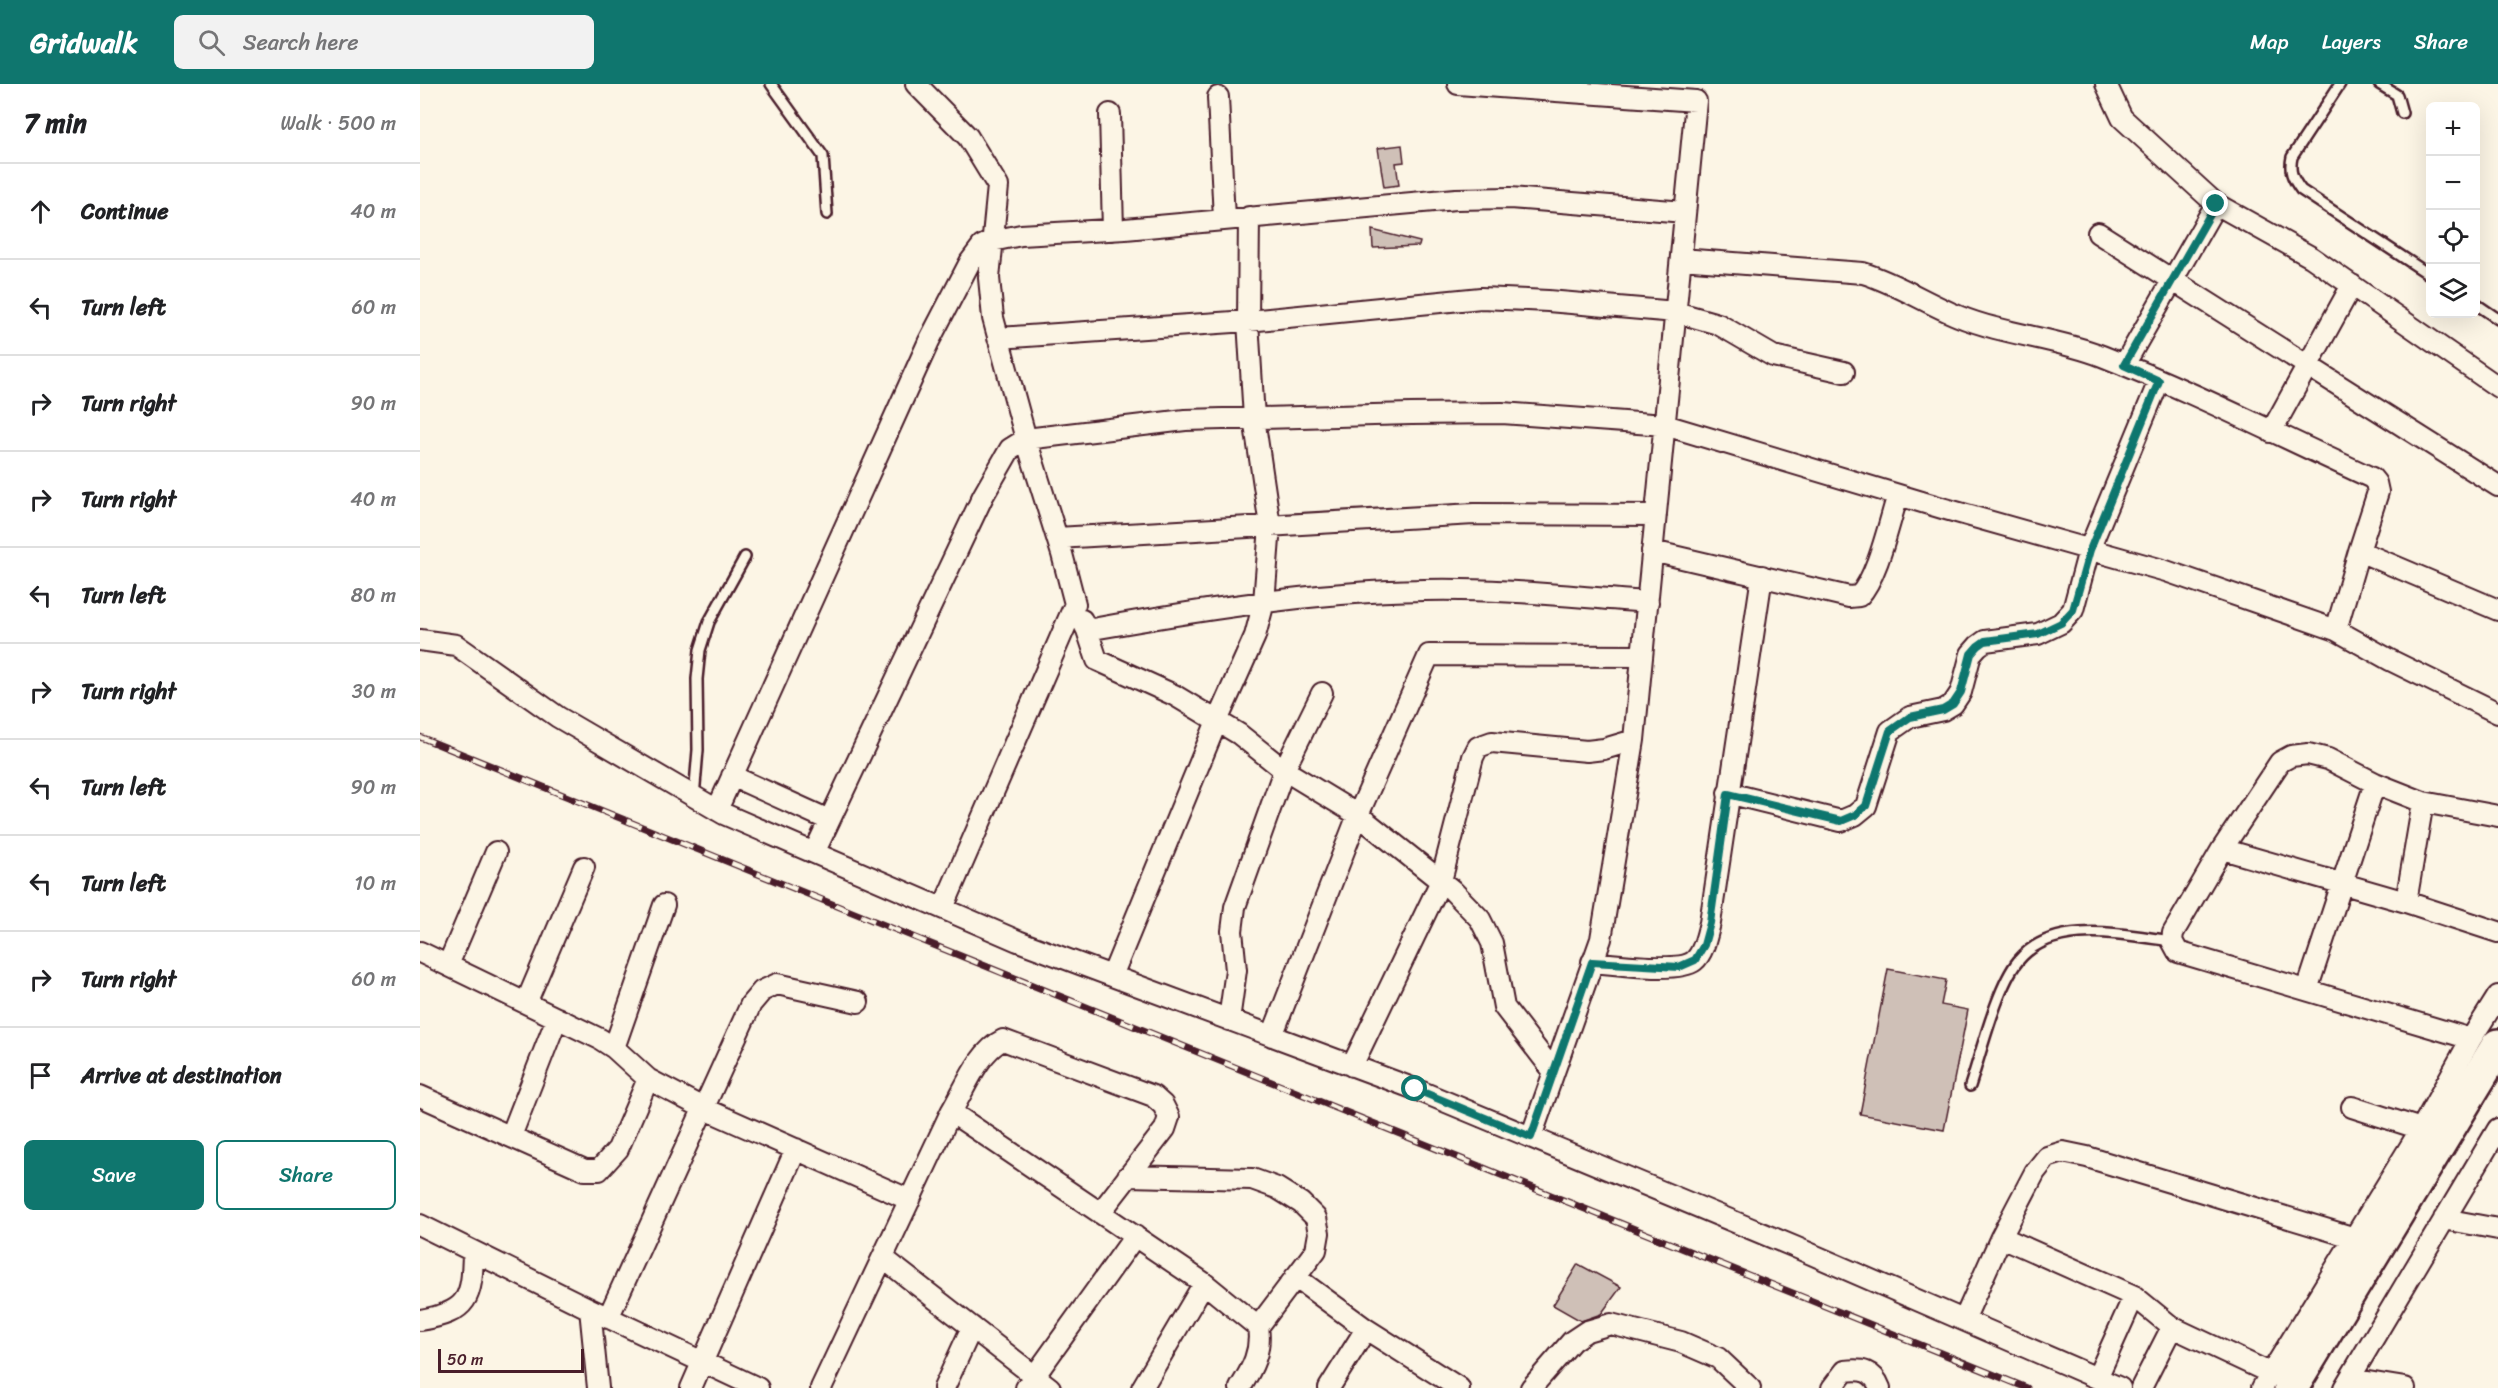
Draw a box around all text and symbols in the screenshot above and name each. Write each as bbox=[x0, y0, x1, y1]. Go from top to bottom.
search box bbox=[174, 15, 594, 69]
text: Gridwalk bbox=[30, 18, 138, 67]
text: Search here bbox=[243, 23, 359, 62]
text: Map bbox=[2250, 23, 2289, 61]
text: Layers bbox=[2322, 23, 2381, 61]
text: Share bbox=[2414, 23, 2468, 61]
icon: search bbox=[195, 26, 228, 59]
text: 7 min bbox=[24, 100, 87, 146]
map controls bbox=[2426, 102, 2480, 318]
button: + bbox=[2426, 102, 2480, 156]
text: Walk · 500 m bbox=[280, 106, 396, 141]
button: − bbox=[2426, 156, 2480, 210]
route end bbox=[2202, 190, 2228, 216]
text: Continue bbox=[81, 192, 169, 231]
text: 40 m bbox=[350, 194, 396, 229]
icon: ahead bbox=[24, 195, 57, 228]
button: locate bbox=[2426, 210, 2480, 264]
button: layers bbox=[2426, 264, 2480, 318]
text: Turn left bbox=[81, 288, 166, 327]
text: 60 m bbox=[351, 290, 396, 325]
icon: left bbox=[24, 291, 57, 324]
text: Turn right bbox=[81, 384, 176, 423]
text: 90 m bbox=[351, 386, 396, 421]
icon: right bbox=[24, 387, 57, 420]
text: Turn right bbox=[81, 480, 176, 519]
text: 40 m bbox=[350, 482, 396, 517]
icon: right bbox=[24, 483, 57, 516]
text: Turn left bbox=[81, 576, 166, 615]
text: 80 m bbox=[351, 578, 396, 613]
icon: left bbox=[24, 579, 57, 612]
text: Turn right bbox=[81, 672, 176, 711]
text: 30 m bbox=[352, 674, 396, 709]
icon: right bbox=[24, 675, 57, 708]
text: Turn left bbox=[81, 768, 166, 807]
text: 90 m bbox=[351, 770, 396, 805]
icon: left bbox=[24, 771, 57, 804]
text: Turn left bbox=[81, 864, 166, 903]
text: 10 m bbox=[354, 866, 396, 901]
icon: left bbox=[24, 867, 57, 900]
text: Turn right bbox=[81, 960, 176, 999]
text: 60 m bbox=[351, 962, 396, 997]
icon: right bbox=[24, 963, 57, 996]
text: Arrive at destination bbox=[81, 1056, 282, 1095]
icon: arrive bbox=[24, 1059, 57, 1092]
route start bbox=[1401, 1075, 1427, 1101]
button: Save bbox=[24, 1140, 204, 1210]
button: Share bbox=[216, 1140, 396, 1210]
text: 50 m bbox=[447, 1345, 483, 1374]
scale bar bbox=[438, 1346, 584, 1374]

